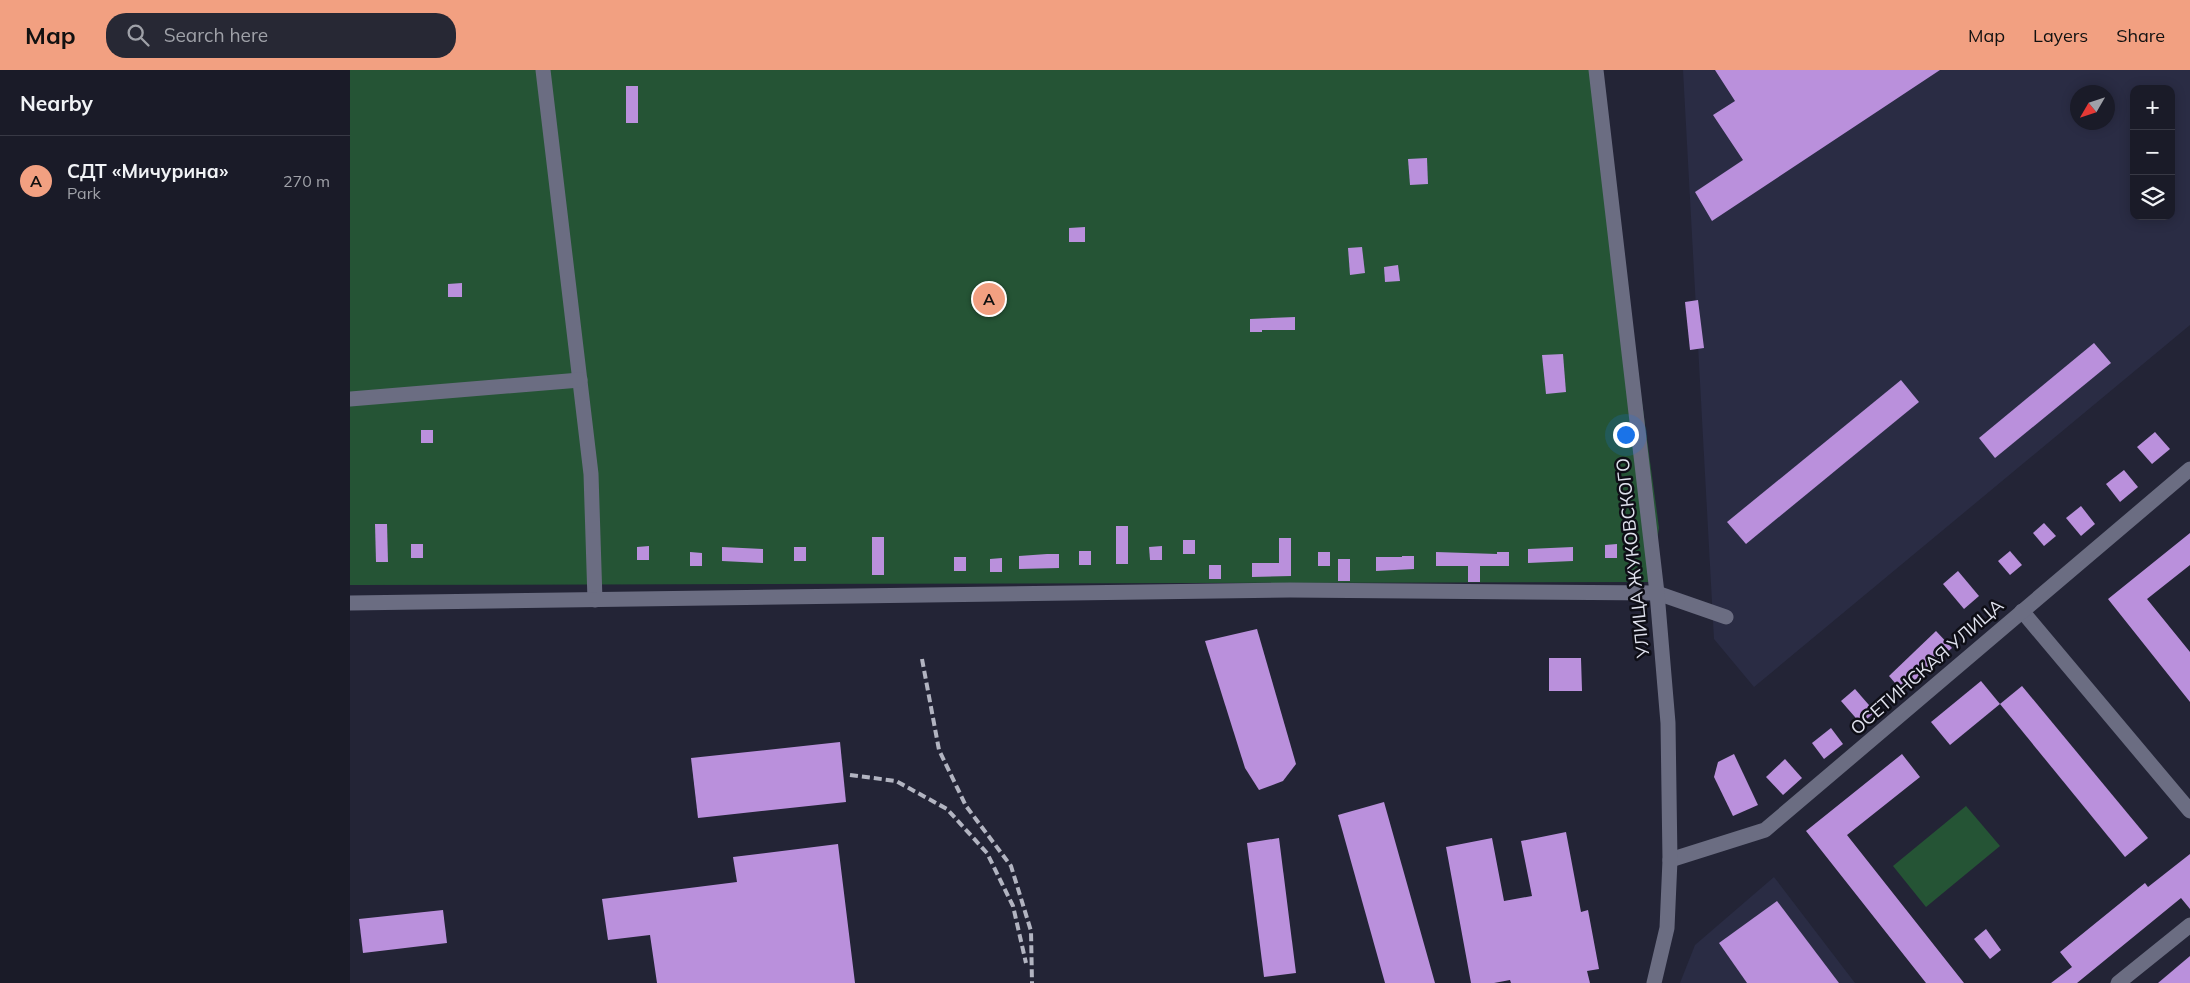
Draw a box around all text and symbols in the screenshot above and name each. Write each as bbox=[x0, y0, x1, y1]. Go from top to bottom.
search box bbox=[106, 13, 456, 58]
text: Map bbox=[25, 20, 76, 50]
icon: search bbox=[124, 21, 152, 49]
text: Search here bbox=[164, 23, 268, 47]
text: Map bbox=[1968, 24, 2005, 47]
text: Layers bbox=[2033, 24, 2088, 47]
text: Share bbox=[2116, 24, 2165, 47]
north arrow bbox=[2070, 85, 2115, 130]
map controls bbox=[2130, 85, 2175, 220]
button: + bbox=[2130, 85, 2175, 130]
text: Nearby bbox=[20, 90, 93, 116]
button: − bbox=[2130, 130, 2175, 175]
text: СДТ «Мичурина» bbox=[67, 159, 228, 183]
text: A bbox=[30, 171, 42, 191]
text: 270 m bbox=[283, 171, 330, 191]
button: layers bbox=[2130, 175, 2175, 220]
text: Park bbox=[67, 183, 101, 203]
pin: A bbox=[973, 280, 1005, 318]
your location bbox=[1613, 422, 1639, 448]
street label: УЛИЦА ЖУКОВСКОГО bbox=[1611, 457, 1655, 660]
street label: ОСЕТИНСКАЯ УЛИЦА bbox=[1845, 594, 2008, 739]

